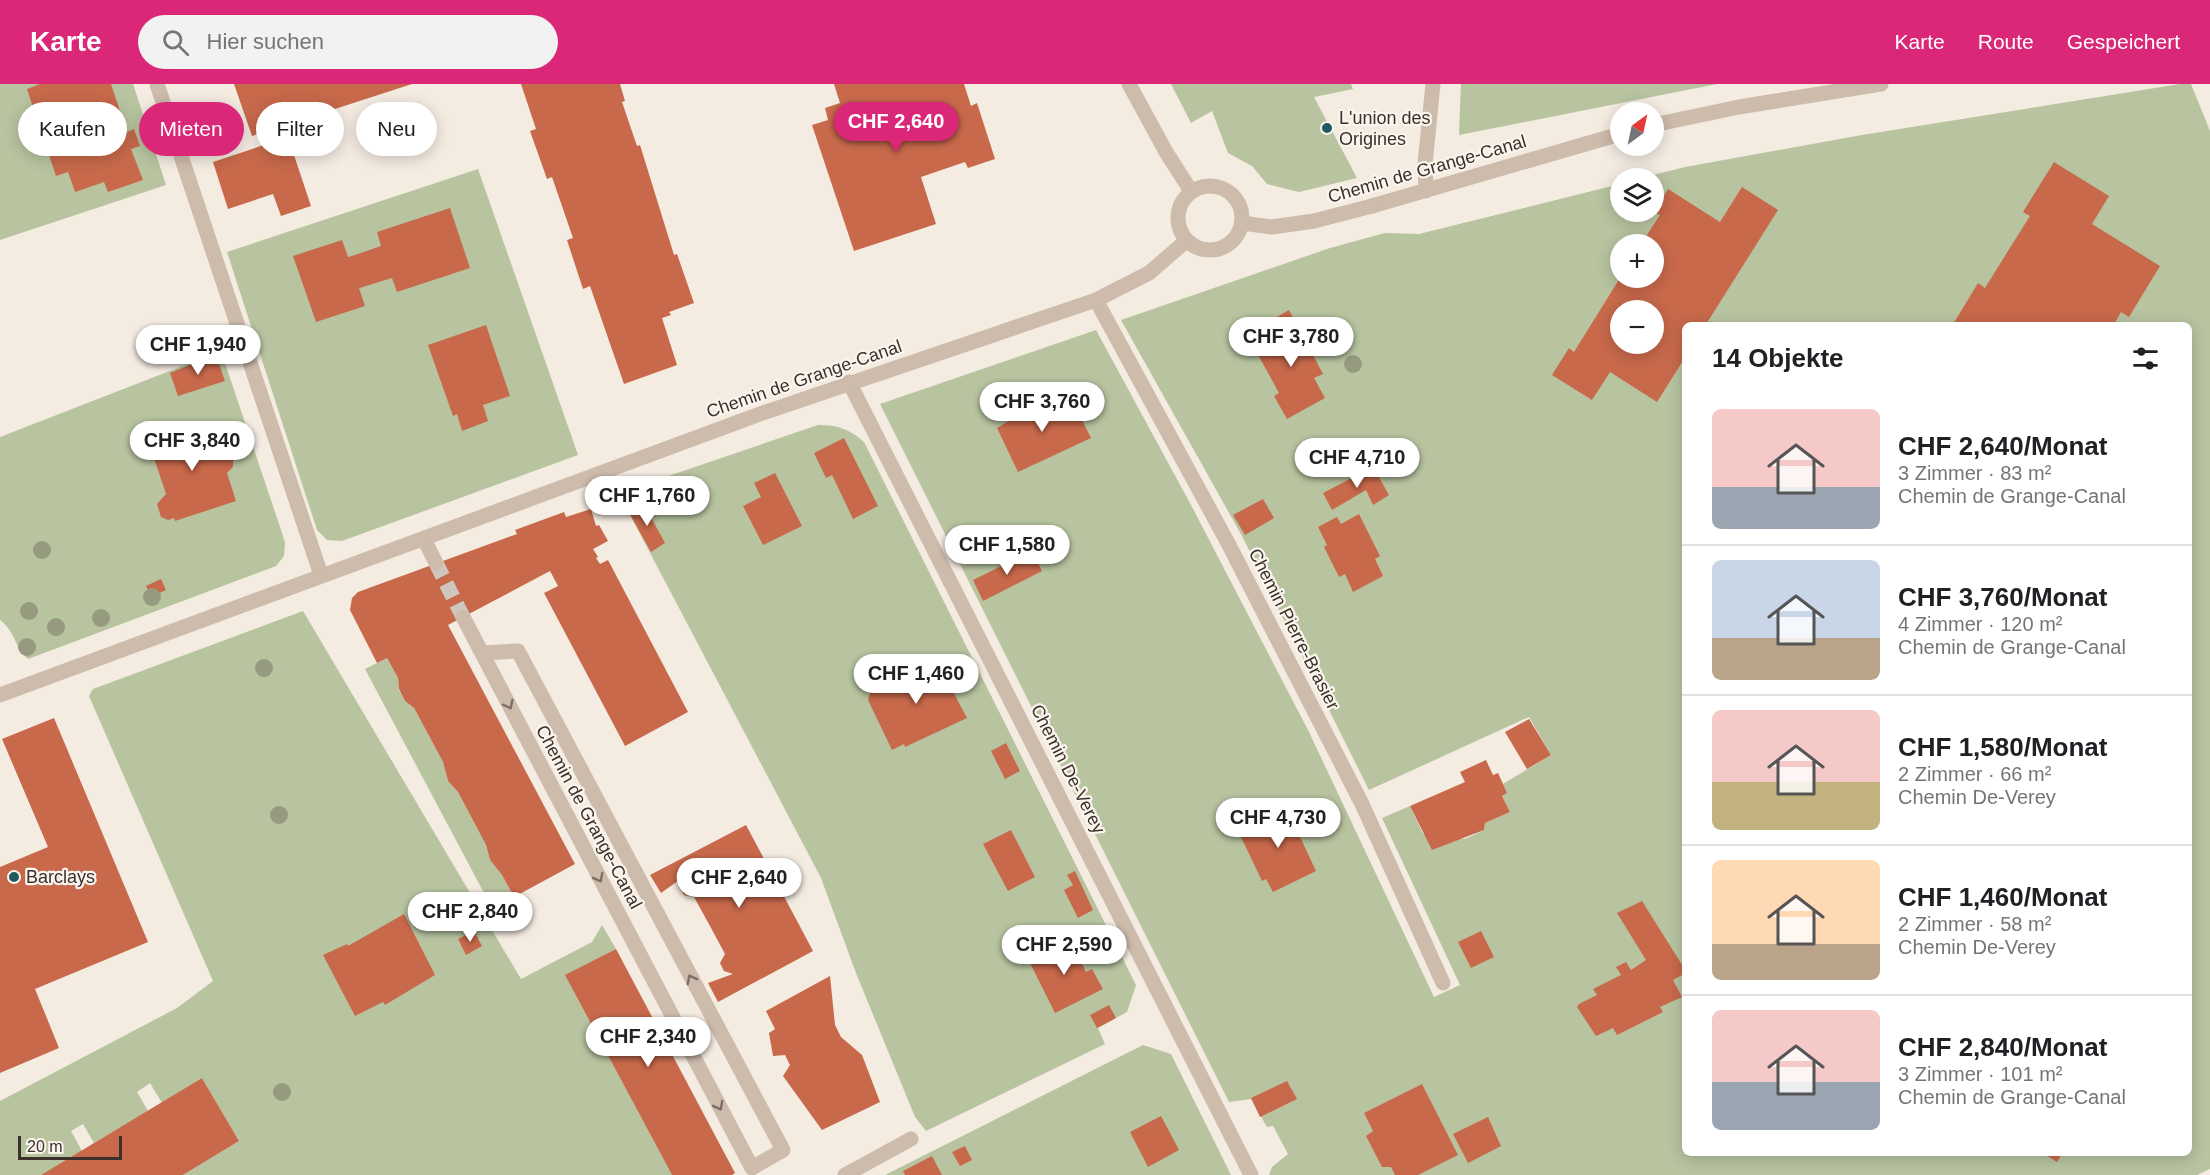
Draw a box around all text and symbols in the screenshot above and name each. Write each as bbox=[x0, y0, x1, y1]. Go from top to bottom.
search box bbox=[138, 15, 558, 69]
text: Karte bbox=[30, 26, 102, 57]
icon: search bbox=[159, 26, 192, 59]
text: Hier suchen bbox=[207, 29, 324, 54]
text: Karte bbox=[1895, 30, 1945, 53]
text: Route bbox=[1978, 30, 2034, 53]
text: Gespeichert bbox=[2067, 30, 2180, 53]
chip: Kaufen bbox=[18, 102, 127, 156]
chip: Mieten bbox=[139, 102, 244, 156]
chip: Filter bbox=[256, 102, 344, 156]
chip: Neu bbox=[356, 102, 437, 156]
pin: CHF 2,640 bbox=[827, 102, 965, 153]
north arrow bbox=[1610, 102, 1664, 156]
map controls bbox=[1610, 102, 1664, 354]
place label: L'union des Origines bbox=[1339, 108, 1431, 149]
text: CHF 2,640 bbox=[848, 110, 944, 132]
marker: L'union des Origines bbox=[1320, 121, 1334, 135]
street label: Chemin de Grange-Canal bbox=[1326, 131, 1528, 207]
button: layers bbox=[1610, 168, 1664, 222]
button: + bbox=[1610, 234, 1664, 288]
button: − bbox=[1610, 300, 1664, 354]
pin: CHF 3,780 bbox=[1222, 317, 1360, 368]
pin: CHF 1,940 bbox=[129, 325, 267, 376]
text: CHF 3,780 bbox=[1243, 325, 1339, 347]
text: CHF 1,940 bbox=[150, 333, 246, 355]
street label: Chemin de Grange-Canal bbox=[704, 336, 904, 422]
icon: filters bbox=[2129, 342, 2162, 375]
text: 14 Objekte bbox=[1712, 343, 1844, 373]
pin: CHF 3,760 bbox=[973, 382, 1111, 433]
text: CHF 3,760 bbox=[994, 390, 1090, 412]
pin: CHF 3,840 bbox=[123, 421, 261, 472]
text: CHF 3,840 bbox=[144, 429, 240, 451]
text: CHF 2,640/Monat bbox=[1898, 431, 2108, 461]
icon: home bbox=[1760, 433, 1832, 505]
pin: CHF 4,710 bbox=[1288, 438, 1426, 489]
text: CHF 4,710 bbox=[1309, 446, 1405, 468]
text: 3 Zimmer · 83 m² bbox=[1898, 462, 2051, 484]
pin: CHF 1,760 bbox=[578, 476, 716, 527]
text: CHF 1,760 bbox=[599, 484, 695, 506]
text: Chemin de Grange-Canal bbox=[1898, 485, 2126, 507]
pin: CHF 1,580 bbox=[938, 525, 1076, 576]
text: CHF 1,580 bbox=[959, 533, 1055, 555]
street label: Chemin Pierre-Brasier bbox=[1245, 545, 1343, 713]
text: CHF 3,760/Monat bbox=[1898, 582, 2108, 612]
icon: home bbox=[1760, 584, 1832, 656]
text: 4 Zimmer · 120 m² bbox=[1898, 613, 2062, 635]
text: Chemin de Grange-Canal bbox=[1898, 636, 2126, 658]
pin: CHF 1,460 bbox=[847, 654, 985, 705]
text: CHF 1,460 bbox=[868, 662, 964, 684]
one-way arrow bbox=[502, 698, 513, 709]
street label: Chemin De-Verey bbox=[1027, 701, 1109, 837]
street label: Chemin de Grange-Canal bbox=[532, 722, 646, 912]
text: CHF 1,580/Monat bbox=[1898, 732, 2108, 762]
icon: home bbox=[1760, 734, 1832, 806]
text: 2 Zimmer · 66 m² bbox=[1898, 763, 2051, 785]
text: Chemin De-Verey bbox=[1898, 786, 2056, 808]
pin: CHF 4,730 bbox=[1209, 798, 1347, 849]
text: CHF 4,730 bbox=[1230, 806, 1326, 828]
pin: CHF 2,640 bbox=[670, 858, 808, 909]
text: CHF 2,640 bbox=[691, 866, 787, 888]
place label: Barclays bbox=[26, 867, 95, 887]
marker: Barclays bbox=[7, 870, 21, 884]
one-way arrow bbox=[592, 871, 603, 882]
text: CHF 1,460/Monat bbox=[1898, 882, 2108, 912]
icon: home bbox=[1760, 884, 1832, 956]
pin: CHF 2,840 bbox=[401, 892, 539, 943]
text: CHF 2,840 bbox=[422, 900, 518, 922]
text: 2 Zimmer · 58 m² bbox=[1898, 913, 2051, 935]
pin: CHF 2,590 bbox=[995, 925, 1133, 976]
text: CHF 2,590 bbox=[1016, 933, 1112, 955]
text: Chemin De-Verey bbox=[1898, 936, 2056, 958]
one-way arrow bbox=[687, 975, 698, 985]
pin: CHF 2,340 bbox=[579, 1017, 717, 1068]
text: CHF 2,340 bbox=[600, 1025, 696, 1047]
text: CHF 2,840/Monat bbox=[1898, 1032, 2108, 1062]
icon: home bbox=[1760, 1034, 1832, 1106]
text: 3 Zimmer · 101 m² bbox=[1898, 1063, 2062, 1085]
text: Chemin de Grange-Canal bbox=[1898, 1086, 2126, 1108]
one-way arrow bbox=[712, 1099, 723, 1110]
scale bar bbox=[18, 1133, 122, 1160]
text: 20 m bbox=[27, 1138, 63, 1155]

